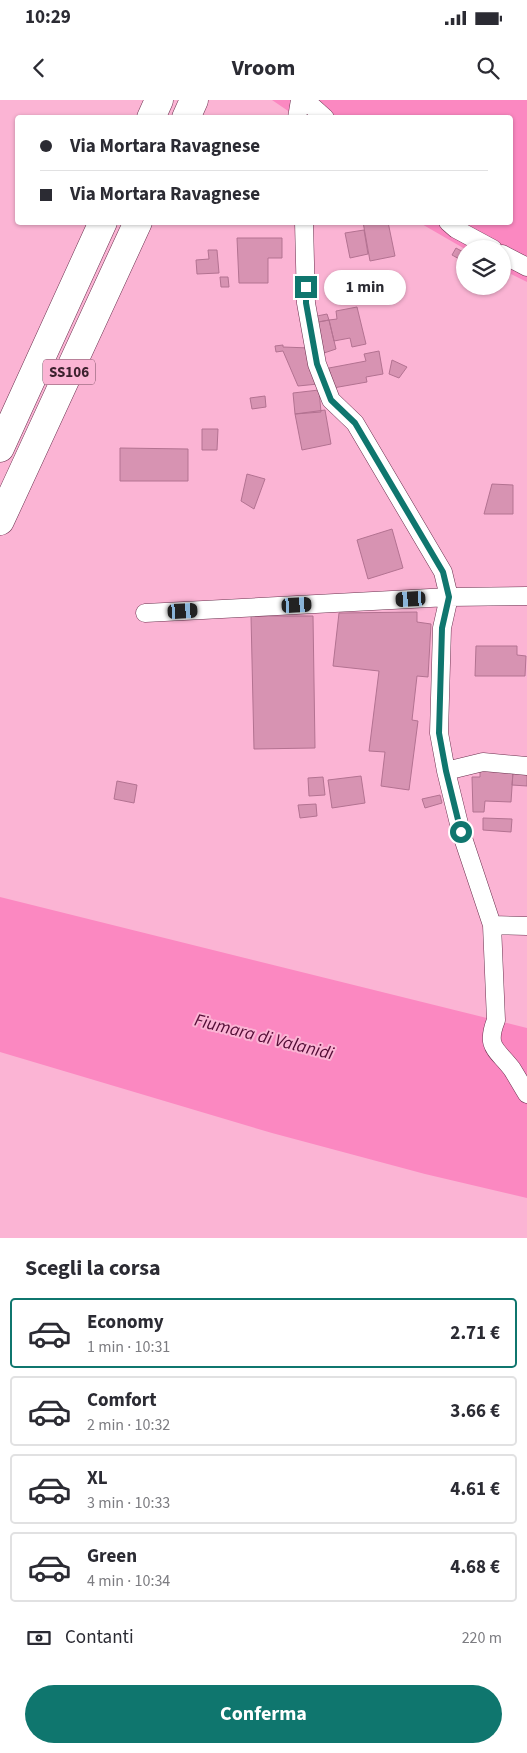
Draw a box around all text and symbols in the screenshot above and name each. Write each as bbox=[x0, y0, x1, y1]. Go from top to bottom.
text: 10:29 bbox=[25, 4, 71, 31]
text: Vroom bbox=[232, 52, 295, 84]
icon: back bbox=[25, 54, 53, 82]
icon: search bbox=[474, 54, 502, 82]
text: Via Mortara Ravagnese bbox=[70, 133, 260, 160]
text: Via Mortara Ravagnese bbox=[70, 181, 260, 208]
map controls bbox=[456, 240, 511, 295]
button: layers bbox=[456, 240, 511, 295]
callout: 1 min bbox=[324, 270, 406, 304]
route end bbox=[295, 276, 317, 298]
text: 1 min bbox=[346, 276, 384, 298]
road number: SS106 bbox=[43, 360, 95, 384]
car bbox=[395, 591, 426, 607]
car bbox=[281, 597, 312, 613]
car bbox=[167, 603, 198, 619]
route start bbox=[450, 821, 472, 843]
water label: Fiumara di Valanidi bbox=[192, 1008, 337, 1067]
text: Scegli la corsa bbox=[25, 1252, 161, 1284]
text: Economy bbox=[87, 1309, 164, 1336]
icon: car bbox=[27, 1311, 72, 1356]
text: 2.71 € bbox=[450, 1320, 500, 1347]
text: 1 min · 10:31 bbox=[87, 1336, 170, 1358]
text: Comfort bbox=[87, 1387, 157, 1414]
icon: car bbox=[27, 1389, 72, 1434]
text: 3.66 € bbox=[450, 1398, 500, 1425]
text: 2 min · 10:32 bbox=[87, 1414, 170, 1436]
text: XL bbox=[87, 1465, 108, 1492]
icon: car bbox=[27, 1467, 72, 1512]
text: 4.61 € bbox=[450, 1476, 500, 1503]
text: 3 min · 10:33 bbox=[87, 1492, 170, 1514]
text: Green bbox=[87, 1543, 137, 1570]
icon: car bbox=[27, 1545, 72, 1590]
text: 4.68 € bbox=[450, 1554, 500, 1581]
text: 4 min · 10:34 bbox=[87, 1570, 170, 1592]
icon: cash bbox=[25, 1624, 53, 1652]
text: Contanti bbox=[65, 1624, 134, 1651]
text: 220 m bbox=[462, 1627, 502, 1649]
button: Conferma bbox=[25, 1685, 502, 1743]

